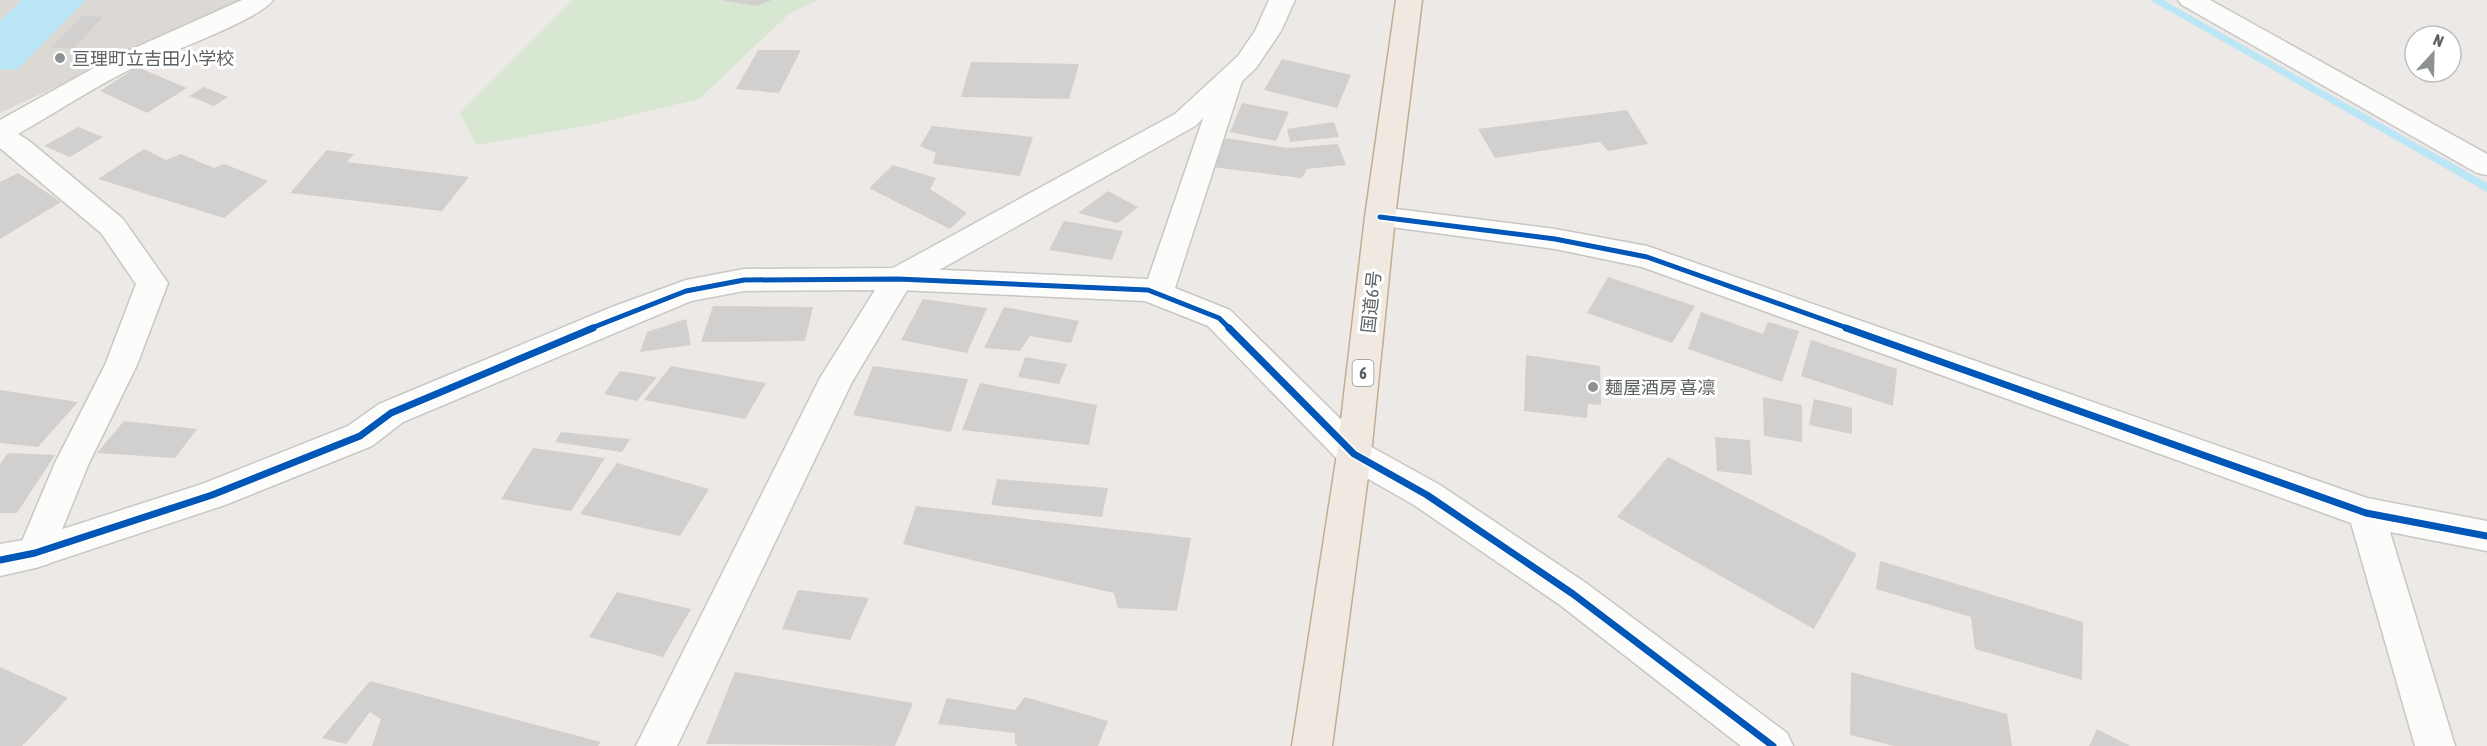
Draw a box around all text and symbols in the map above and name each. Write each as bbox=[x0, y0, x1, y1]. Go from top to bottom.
north arrow bbox=[2403, 24, 2463, 84]
text: N bbox=[2431, 30, 2446, 50]
place label: 亘理町立吉田小学校 bbox=[72, 48, 234, 69]
marker: 亘理町立吉田小学校 bbox=[53, 51, 67, 65]
street label: 国道6号 bbox=[1357, 270, 1385, 334]
road number: 6 bbox=[1352, 360, 1374, 386]
place label: 麺屋酒房 喜凛 bbox=[1605, 377, 1715, 398]
marker: 麺屋酒房 喜凛 bbox=[1586, 380, 1600, 394]

